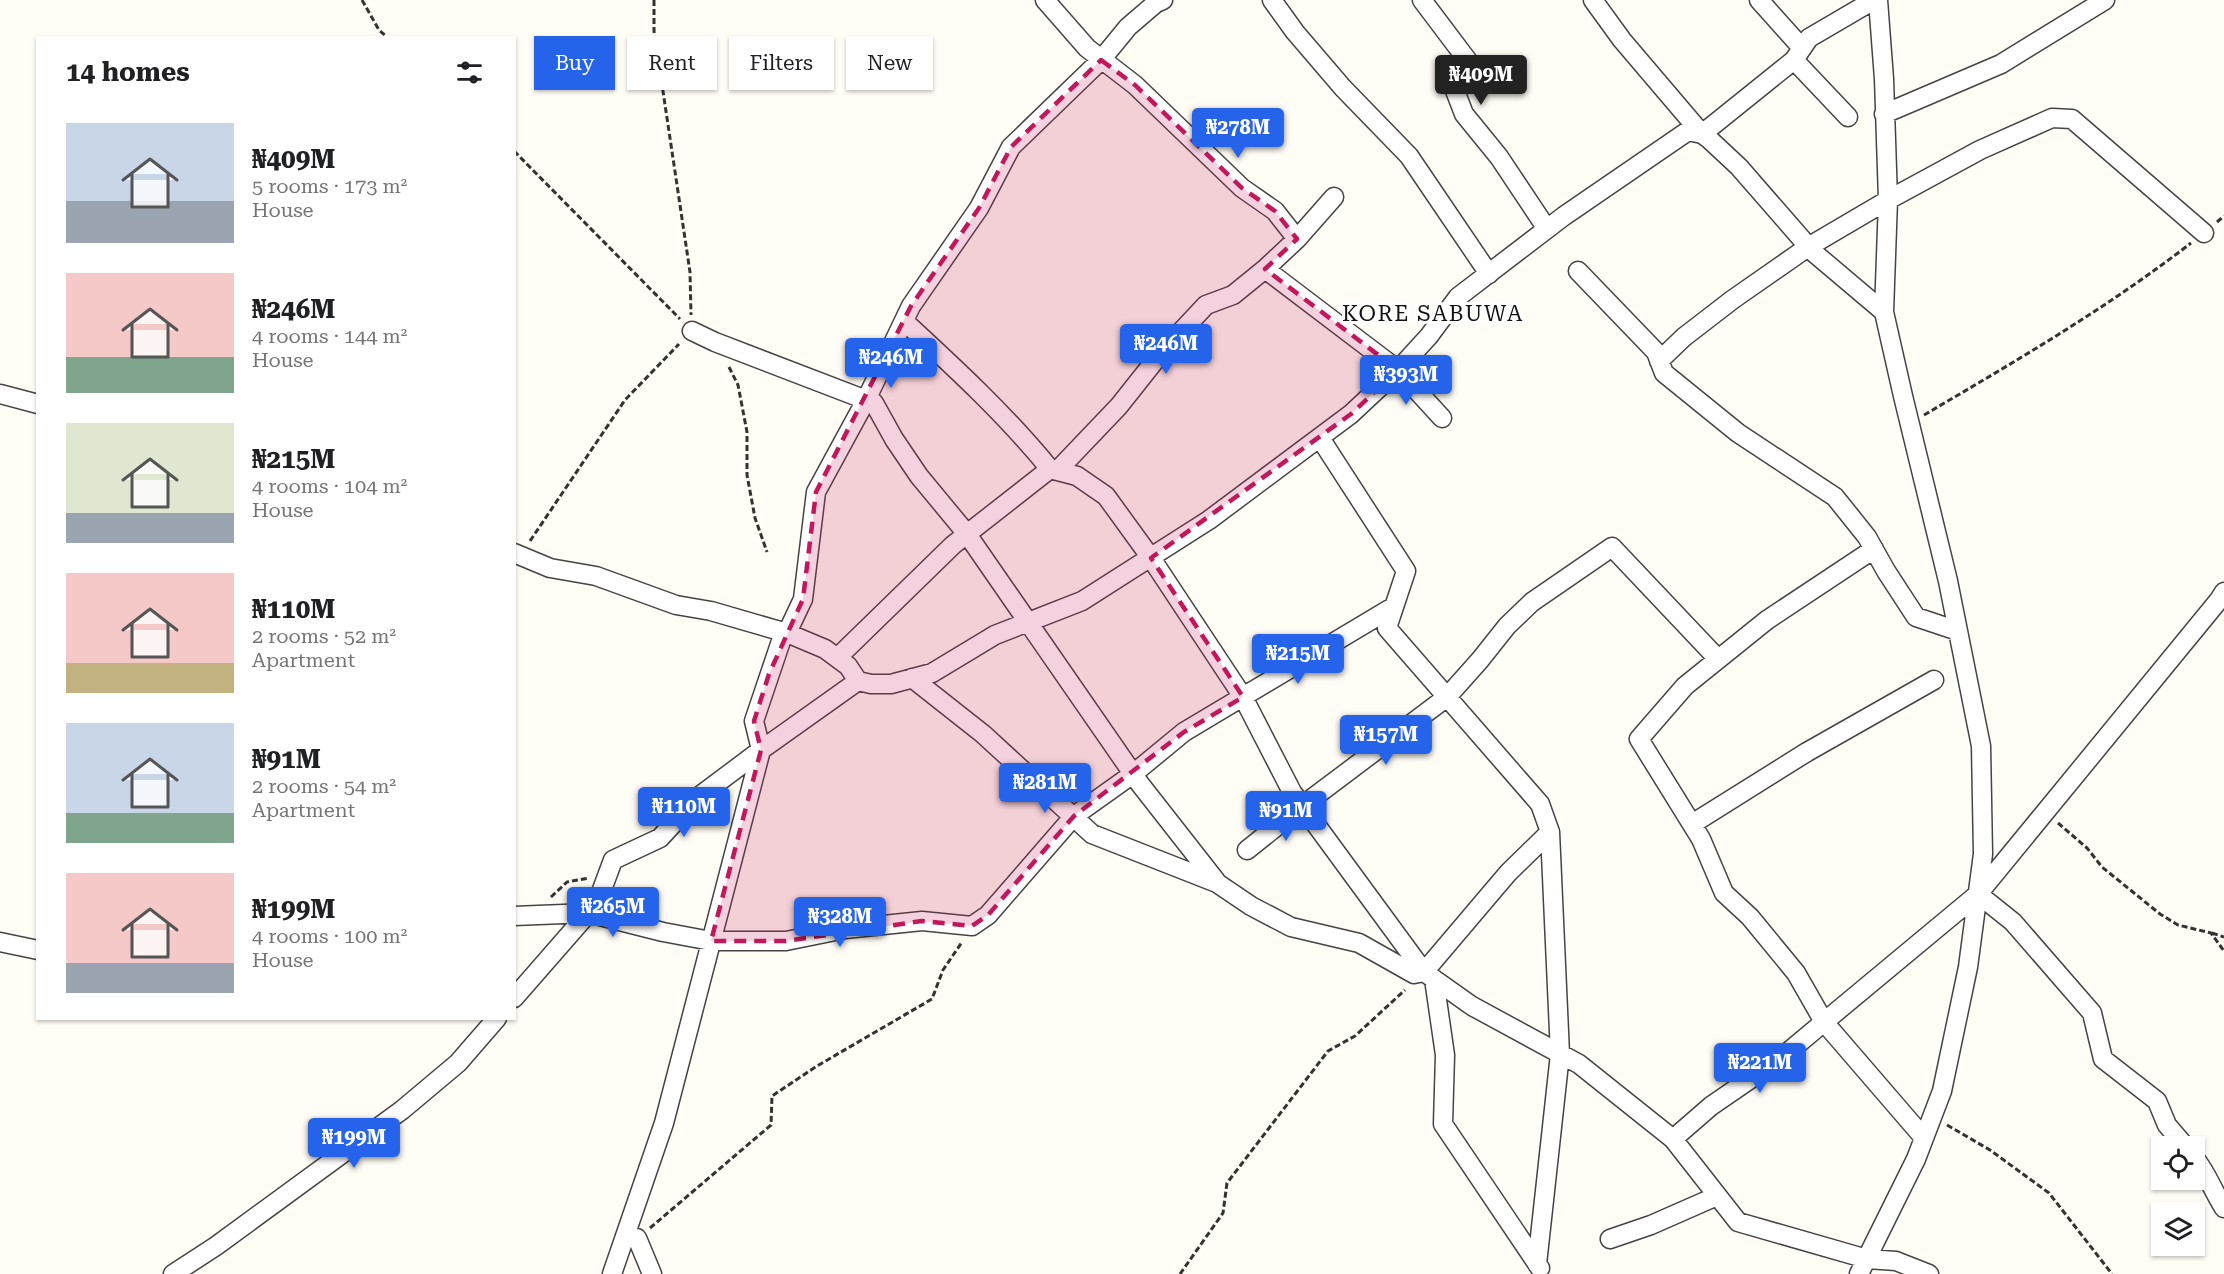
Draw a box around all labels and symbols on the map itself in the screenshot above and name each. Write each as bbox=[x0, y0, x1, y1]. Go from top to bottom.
pin: ₦409M bbox=[1439, 55, 1523, 106]
pin: ₦278M bbox=[1196, 108, 1280, 159]
district label: KORE SABUWA bbox=[1342, 301, 1524, 326]
pin: ₦246M bbox=[1124, 324, 1208, 375]
pin: ₦246M bbox=[849, 338, 933, 389]
pin: ₦393M bbox=[1364, 355, 1448, 406]
pin: ₦215M bbox=[1256, 634, 1340, 685]
pin: ₦157M bbox=[1344, 715, 1428, 766]
pin: ₦281M bbox=[1003, 763, 1087, 814]
pin: ₦110M bbox=[642, 787, 726, 838]
pin: ₦91M bbox=[1250, 791, 1322, 842]
pin: ₦265M bbox=[571, 887, 655, 938]
pin: ₦328M bbox=[798, 897, 882, 948]
pin: ₦221M bbox=[1718, 1043, 1802, 1094]
pin: ₦199M bbox=[312, 1118, 396, 1169]

